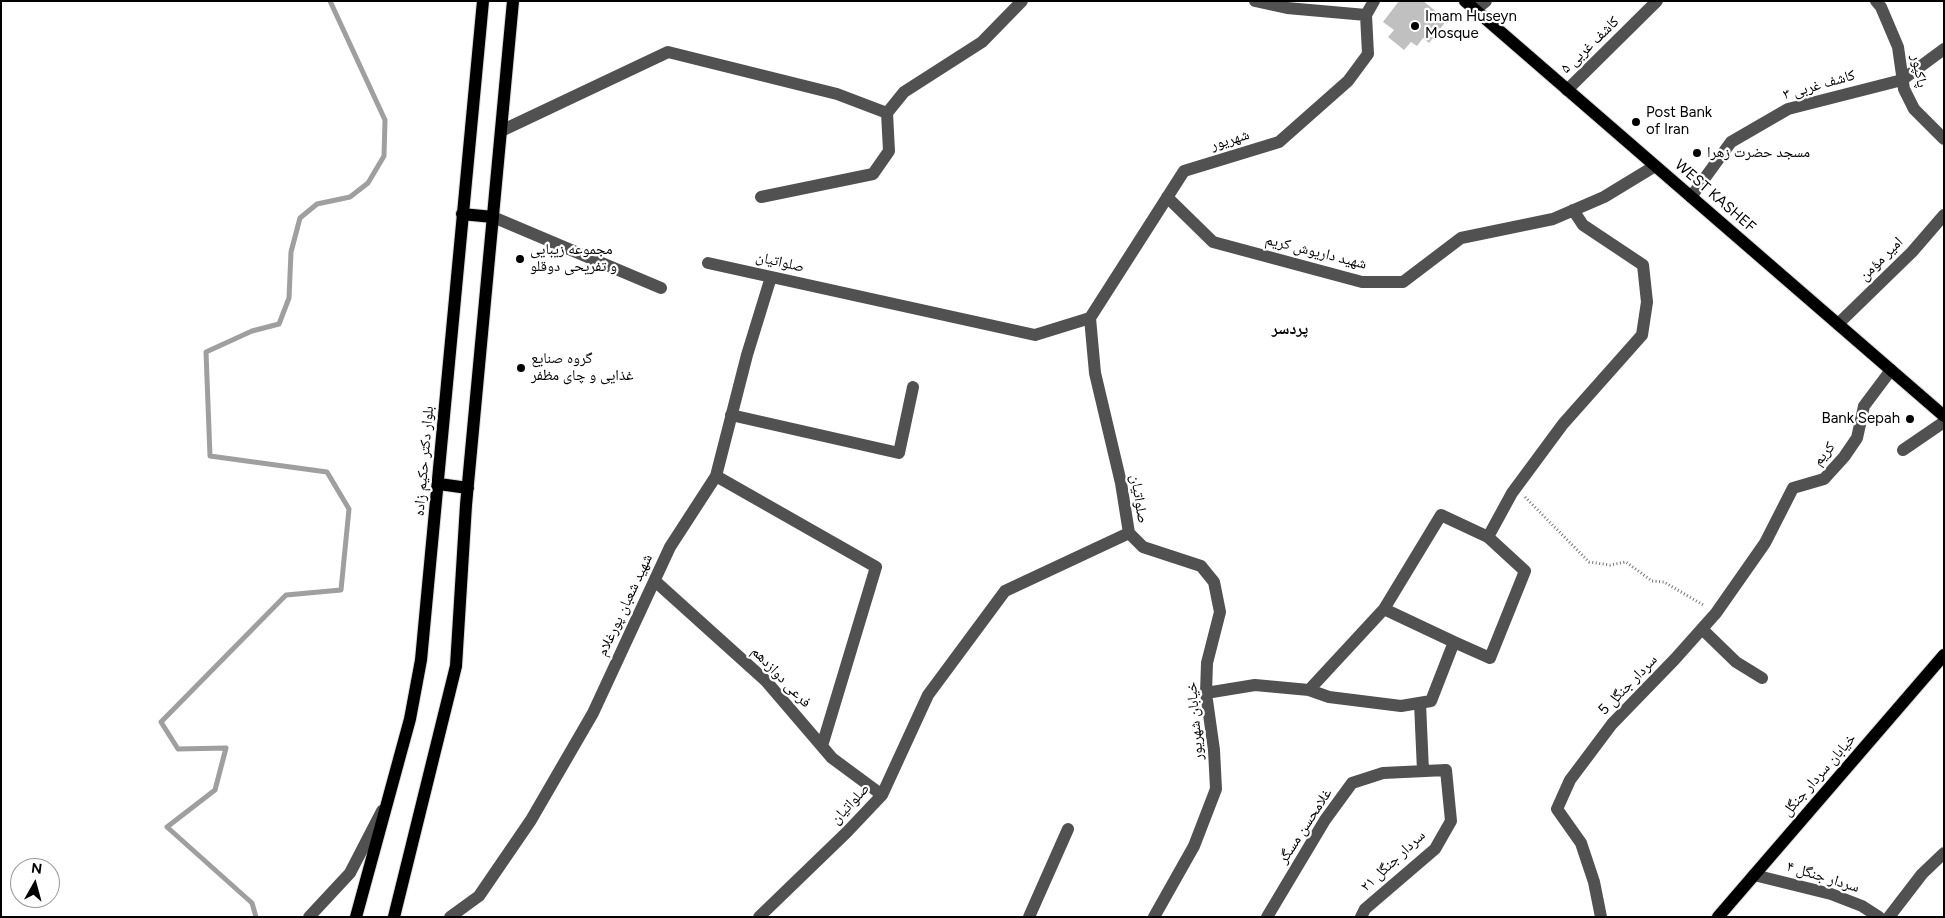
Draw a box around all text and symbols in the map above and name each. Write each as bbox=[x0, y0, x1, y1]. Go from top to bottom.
place label: Imam Huseyn Mosque bbox=[1425, 8, 1517, 43]
street label: کاشف غربی ۵ bbox=[1557, 13, 1623, 77]
marker: Imam Huseyn Mosque bbox=[1409, 20, 1421, 32]
street label: پاکپور bbox=[1907, 53, 1931, 89]
street label: کاشف غربی ۳ bbox=[1781, 66, 1857, 104]
place label: Post Bank of Iran bbox=[1646, 104, 1712, 139]
marker: Post Bank of Iran bbox=[1630, 116, 1642, 128]
street label: شهریور bbox=[1208, 126, 1252, 154]
place label: مسجد حضرت زهرا bbox=[1707, 144, 1810, 162]
marker: مسجد حضرت زهرا bbox=[1691, 147, 1703, 159]
street label: WEST KASHEF bbox=[1671, 156, 1759, 236]
street label: شهید داریوش کریم bbox=[1263, 231, 1369, 273]
street label: امیر مؤمن bbox=[1855, 233, 1907, 285]
place label: مجموعه زیبایی و تفریحی دوقلو bbox=[530, 241, 617, 276]
street label: صلواتیان bbox=[754, 248, 806, 276]
marker: مجموعه زیبایی و تفریحی دوقلو bbox=[514, 253, 526, 265]
district label: پردسر bbox=[1272, 319, 1308, 339]
place label: گروه صنایع غذایی و چای مظفر bbox=[531, 350, 634, 385]
marker: گروه صنایع غذایی و چای مظفر bbox=[515, 362, 527, 374]
street label: بلوار دکتر حکیم زاده bbox=[410, 405, 438, 517]
place label: Bank Sepah bbox=[1822, 410, 1900, 428]
marker: Bank Sepah bbox=[1904, 413, 1916, 425]
street label: کریم bbox=[1809, 439, 1839, 469]
street label: صلواتیان bbox=[1126, 473, 1152, 525]
street label: شهید شعبان پورغلام bbox=[593, 551, 657, 659]
street label: فرعی دوازدهم bbox=[747, 643, 815, 711]
street label: سردار جنگل 5 bbox=[1595, 651, 1661, 719]
street label: خیابان شهریور bbox=[1183, 681, 1207, 761]
street label: خیابان سردار جنگل bbox=[1778, 730, 1860, 820]
street label: صلواتیان bbox=[827, 780, 873, 828]
street label: غلامحسن مسگر bbox=[1274, 785, 1336, 867]
street label: سردار جنگل ۲۱ bbox=[1357, 826, 1429, 896]
street label: سردار جنگل ۴ bbox=[1784, 857, 1862, 897]
north arrow bbox=[10, 858, 60, 908]
text: N bbox=[30, 860, 43, 878]

